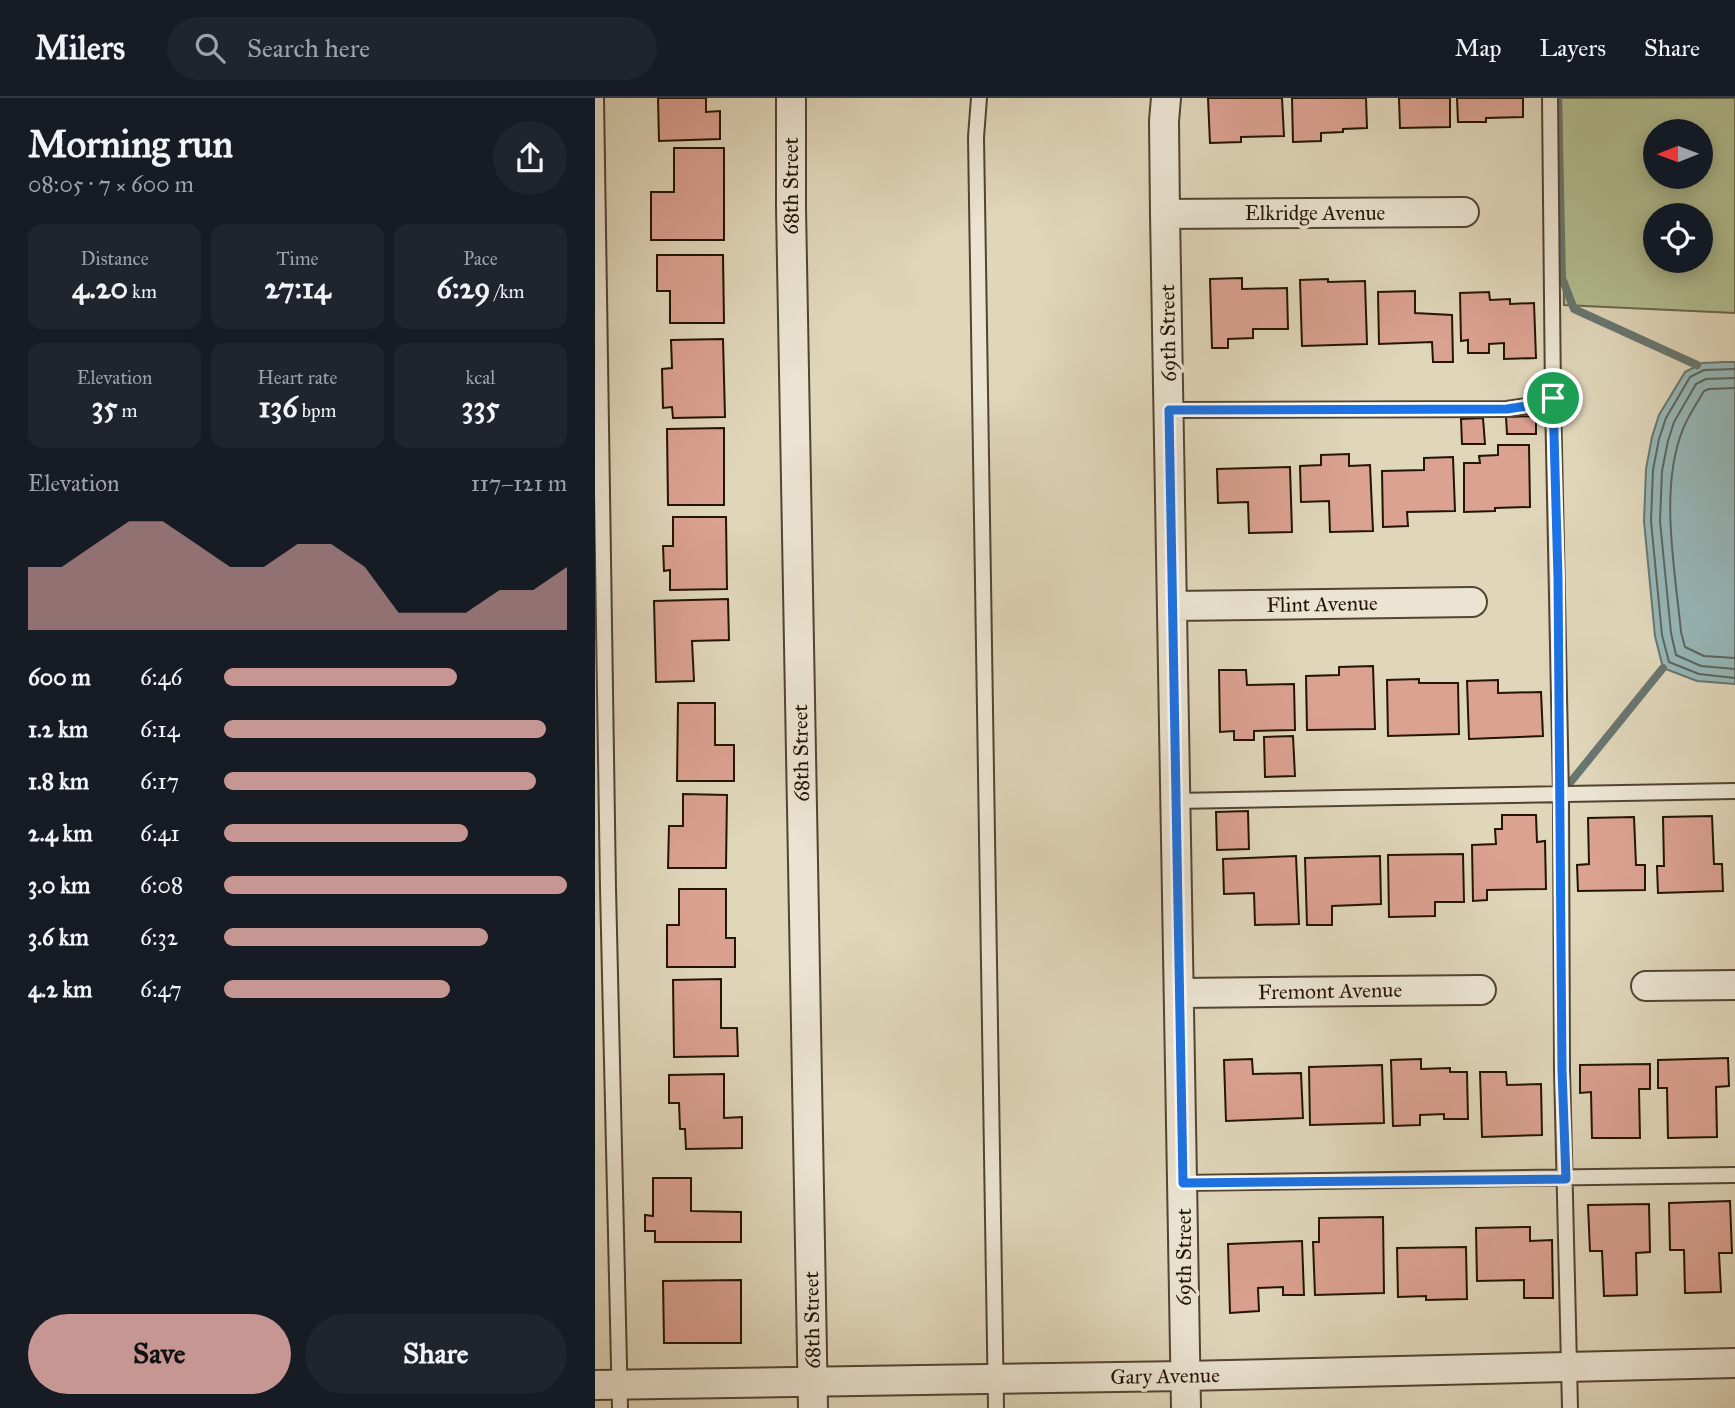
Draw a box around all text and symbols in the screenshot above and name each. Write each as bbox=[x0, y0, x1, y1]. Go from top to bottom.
search box bbox=[167, 17, 657, 80]
text: Milers bbox=[35, 28, 125, 68]
icon: search bbox=[191, 29, 229, 67]
text: Search here bbox=[247, 32, 370, 64]
text: Map bbox=[1455, 33, 1502, 63]
text: Layers bbox=[1540, 33, 1606, 63]
text: Share bbox=[1644, 33, 1700, 63]
north arrow bbox=[1643, 119, 1713, 189]
map controls bbox=[1643, 119, 1713, 273]
text: Morning run bbox=[28, 121, 233, 167]
button: share bbox=[493, 121, 567, 195]
street label: 68th Street bbox=[778, 137, 804, 235]
text: 08:05 · 7 × 600 m bbox=[28, 170, 194, 198]
street label: Elkridge Avenue bbox=[1245, 200, 1386, 226]
button: locate bbox=[1643, 203, 1713, 273]
text: Distance bbox=[80, 247, 149, 270]
text: Time bbox=[276, 247, 319, 270]
text: Pace bbox=[463, 247, 498, 270]
text: 4.20 bbox=[72, 270, 128, 306]
text: 27:14 bbox=[264, 270, 331, 306]
text: 6:29 bbox=[437, 270, 490, 306]
text: km bbox=[128, 280, 157, 303]
text: /km bbox=[490, 280, 524, 303]
street label: 69th Street bbox=[1154, 283, 1182, 382]
text: Elevation bbox=[77, 366, 152, 389]
text: Heart rate bbox=[258, 366, 337, 389]
text: kcal bbox=[466, 366, 495, 389]
pin bbox=[1523, 368, 1583, 428]
icon: arrive bbox=[1534, 379, 1572, 417]
text: 35 bbox=[91, 389, 117, 425]
text: 136 bbox=[259, 389, 298, 425]
text: 335 bbox=[462, 389, 499, 425]
text: m bbox=[117, 399, 138, 422]
text: bpm bbox=[298, 399, 336, 422]
text: Elevation bbox=[28, 469, 119, 497]
text: 117–121 m bbox=[471, 469, 567, 497]
street label: Flint Avenue bbox=[1266, 590, 1378, 618]
text: 600 m bbox=[28, 663, 91, 691]
text: 6:46 bbox=[140, 663, 182, 691]
street label: 68th Street bbox=[787, 703, 815, 802]
text: 1.2 km bbox=[28, 715, 88, 743]
text: 6:14 bbox=[140, 715, 180, 743]
text: 1.8 km bbox=[28, 767, 89, 795]
text: 6:17 bbox=[140, 767, 179, 795]
text: 2.4 km bbox=[28, 819, 93, 847]
text: 6:41 bbox=[140, 819, 180, 847]
text: 3.0 km bbox=[28, 871, 90, 899]
text: 6:08 bbox=[140, 871, 183, 899]
text: 3.6 km bbox=[28, 923, 89, 951]
text: 6:32 bbox=[140, 923, 178, 951]
text: 4.2 km bbox=[28, 975, 92, 1003]
text: 6:47 bbox=[140, 975, 182, 1003]
street label: Fremont Avenue bbox=[1258, 977, 1403, 1005]
street label: 69th Street bbox=[1171, 1208, 1197, 1306]
street label: 68th Street bbox=[798, 1270, 826, 1369]
button: Save bbox=[28, 1314, 291, 1394]
button: Share bbox=[305, 1314, 567, 1394]
street label: Gary Avenue bbox=[1110, 1362, 1220, 1390]

